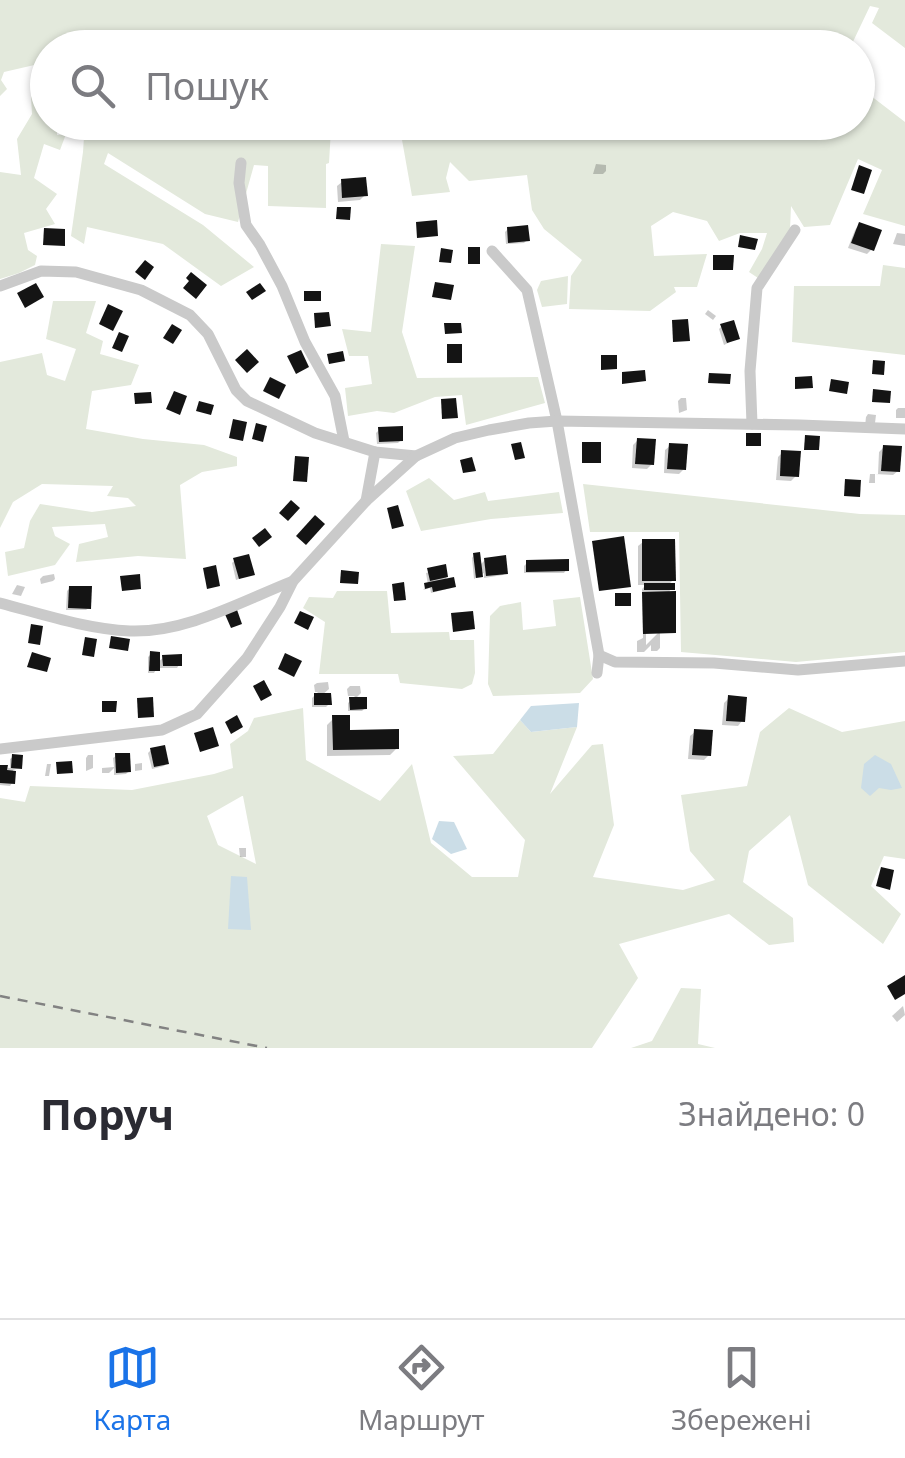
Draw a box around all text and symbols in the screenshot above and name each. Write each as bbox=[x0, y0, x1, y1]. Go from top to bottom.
search box bbox=[30, 30, 875, 140]
icon: search bbox=[65, 58, 120, 113]
text: Пошук bbox=[145, 59, 269, 111]
text: Поруч bbox=[40, 1085, 174, 1142]
text: Знайдено: 0 bbox=[678, 1092, 865, 1135]
tab: Карта bbox=[93, 1340, 171, 1438]
tab: Маршрут bbox=[358, 1340, 484, 1438]
tab: Збережені bbox=[671, 1340, 812, 1438]

